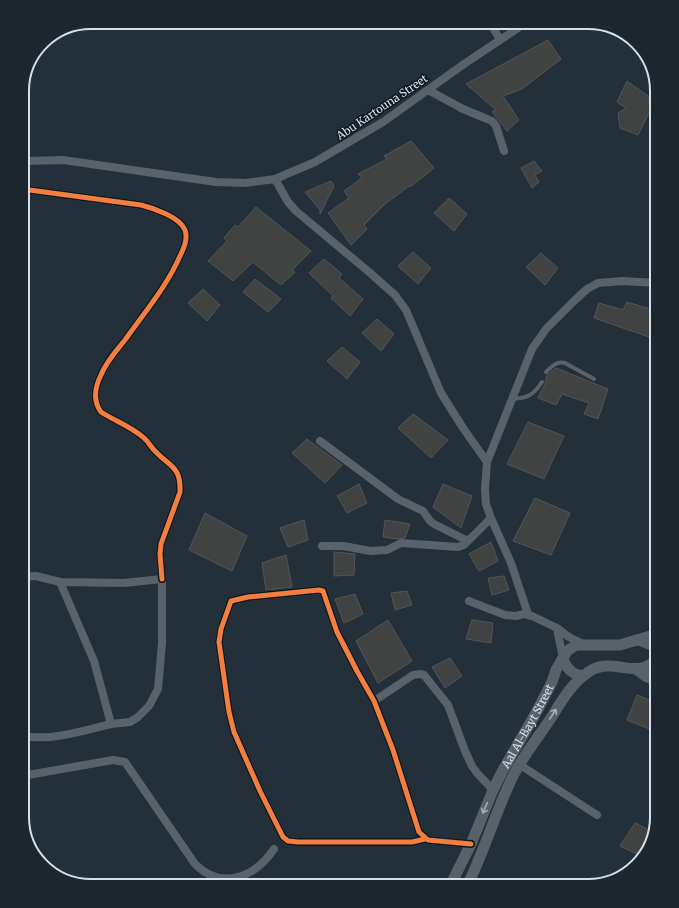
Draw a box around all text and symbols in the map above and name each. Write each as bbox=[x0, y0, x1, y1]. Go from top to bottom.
street label: Abu Kartouna Street bbox=[333, 71, 431, 143]
street label: Aal Al-Bayt Street bbox=[498, 681, 557, 772]
one-way arrow bbox=[549, 709, 557, 720]
one-way arrow bbox=[481, 802, 489, 814]

